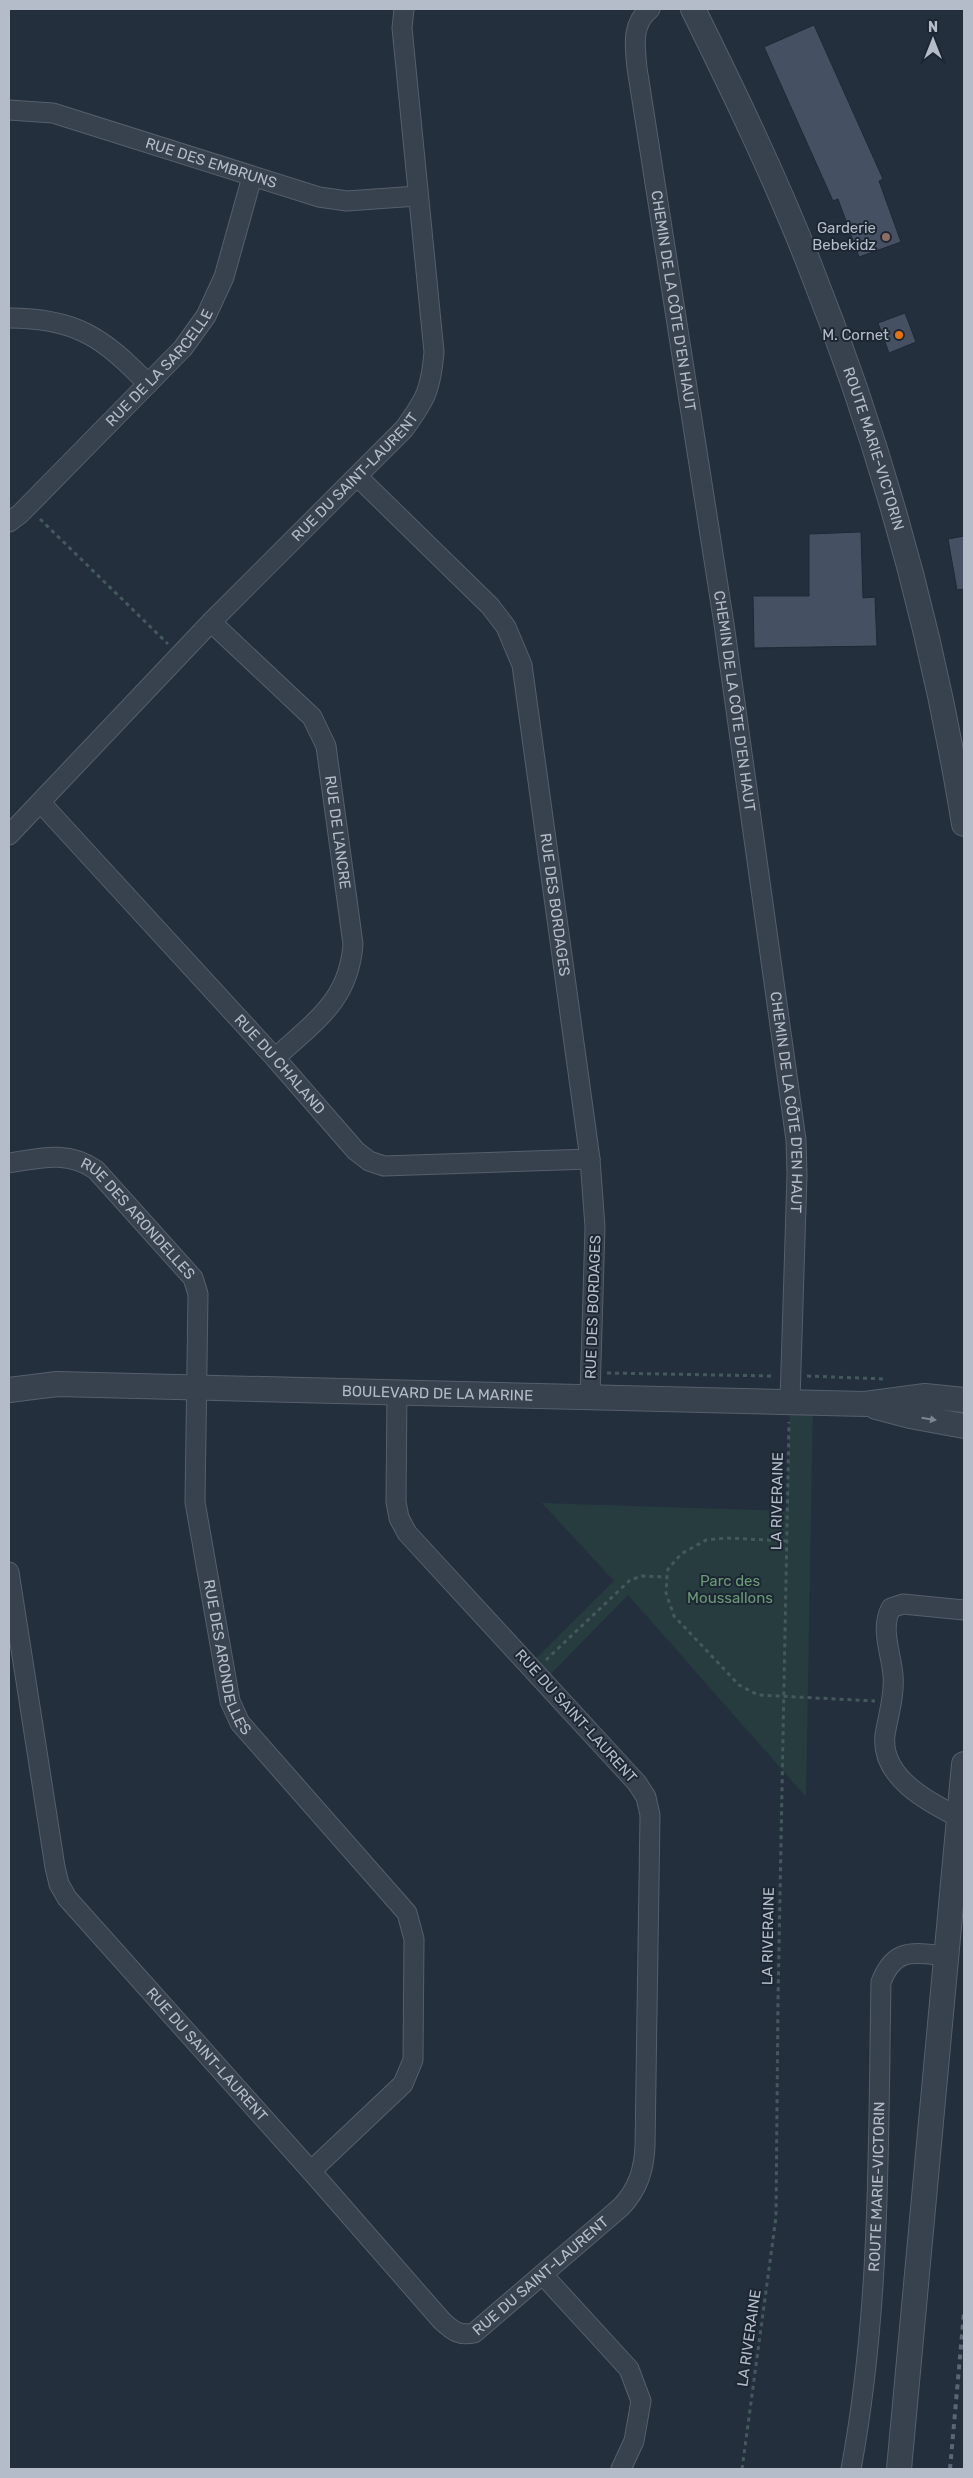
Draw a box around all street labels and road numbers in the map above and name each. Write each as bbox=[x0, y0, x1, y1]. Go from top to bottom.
street label: RUE DES EMBRUNS bbox=[143, 134, 279, 192]
street label: CHEMIN DE LA CÔTE D'EN HAUT bbox=[647, 189, 700, 412]
street label: RUE DE LA SARCELLE bbox=[102, 306, 217, 430]
street label: ROUTE MARIE-VICTORIN bbox=[839, 365, 908, 532]
street label: RUE DU SAINT-LAURENT bbox=[288, 409, 422, 545]
street label: CHEMIN DE LA CÔTE D'EN HAUT bbox=[710, 589, 759, 813]
street label: RUE DE L'ANCRE bbox=[321, 774, 354, 890]
street label: RUE DES BORDAGES bbox=[536, 832, 574, 977]
street label: CHEMIN DE LA CÔTE D'EN HAUT bbox=[766, 990, 806, 1214]
street label: RUE DU CHALAND bbox=[231, 1011, 329, 1118]
street label: RUE DES ARONDELLES bbox=[78, 1154, 199, 1283]
street label: RUE DES BORDAGES bbox=[581, 1235, 605, 1379]
street label: BOULEVARD DE LA MARINE bbox=[342, 1382, 533, 1405]
street label: LA RIVERAINE bbox=[767, 1452, 787, 1550]
street label: RUE DES ARONDELLES bbox=[200, 1578, 255, 1739]
street label: RUE DU SAINT-LAURENT bbox=[511, 1646, 641, 1787]
street label: LA RIVERAINE bbox=[758, 1887, 778, 1985]
street label: RUE DU SAINT-LAURENT bbox=[142, 1984, 271, 2125]
street label: ROUTE MARIE-VICTORIN bbox=[865, 2101, 888, 2272]
street label: RUE DU SAINT-LAURENT bbox=[469, 2213, 612, 2339]
street label: LA RIVERAINE bbox=[733, 2288, 765, 2388]

